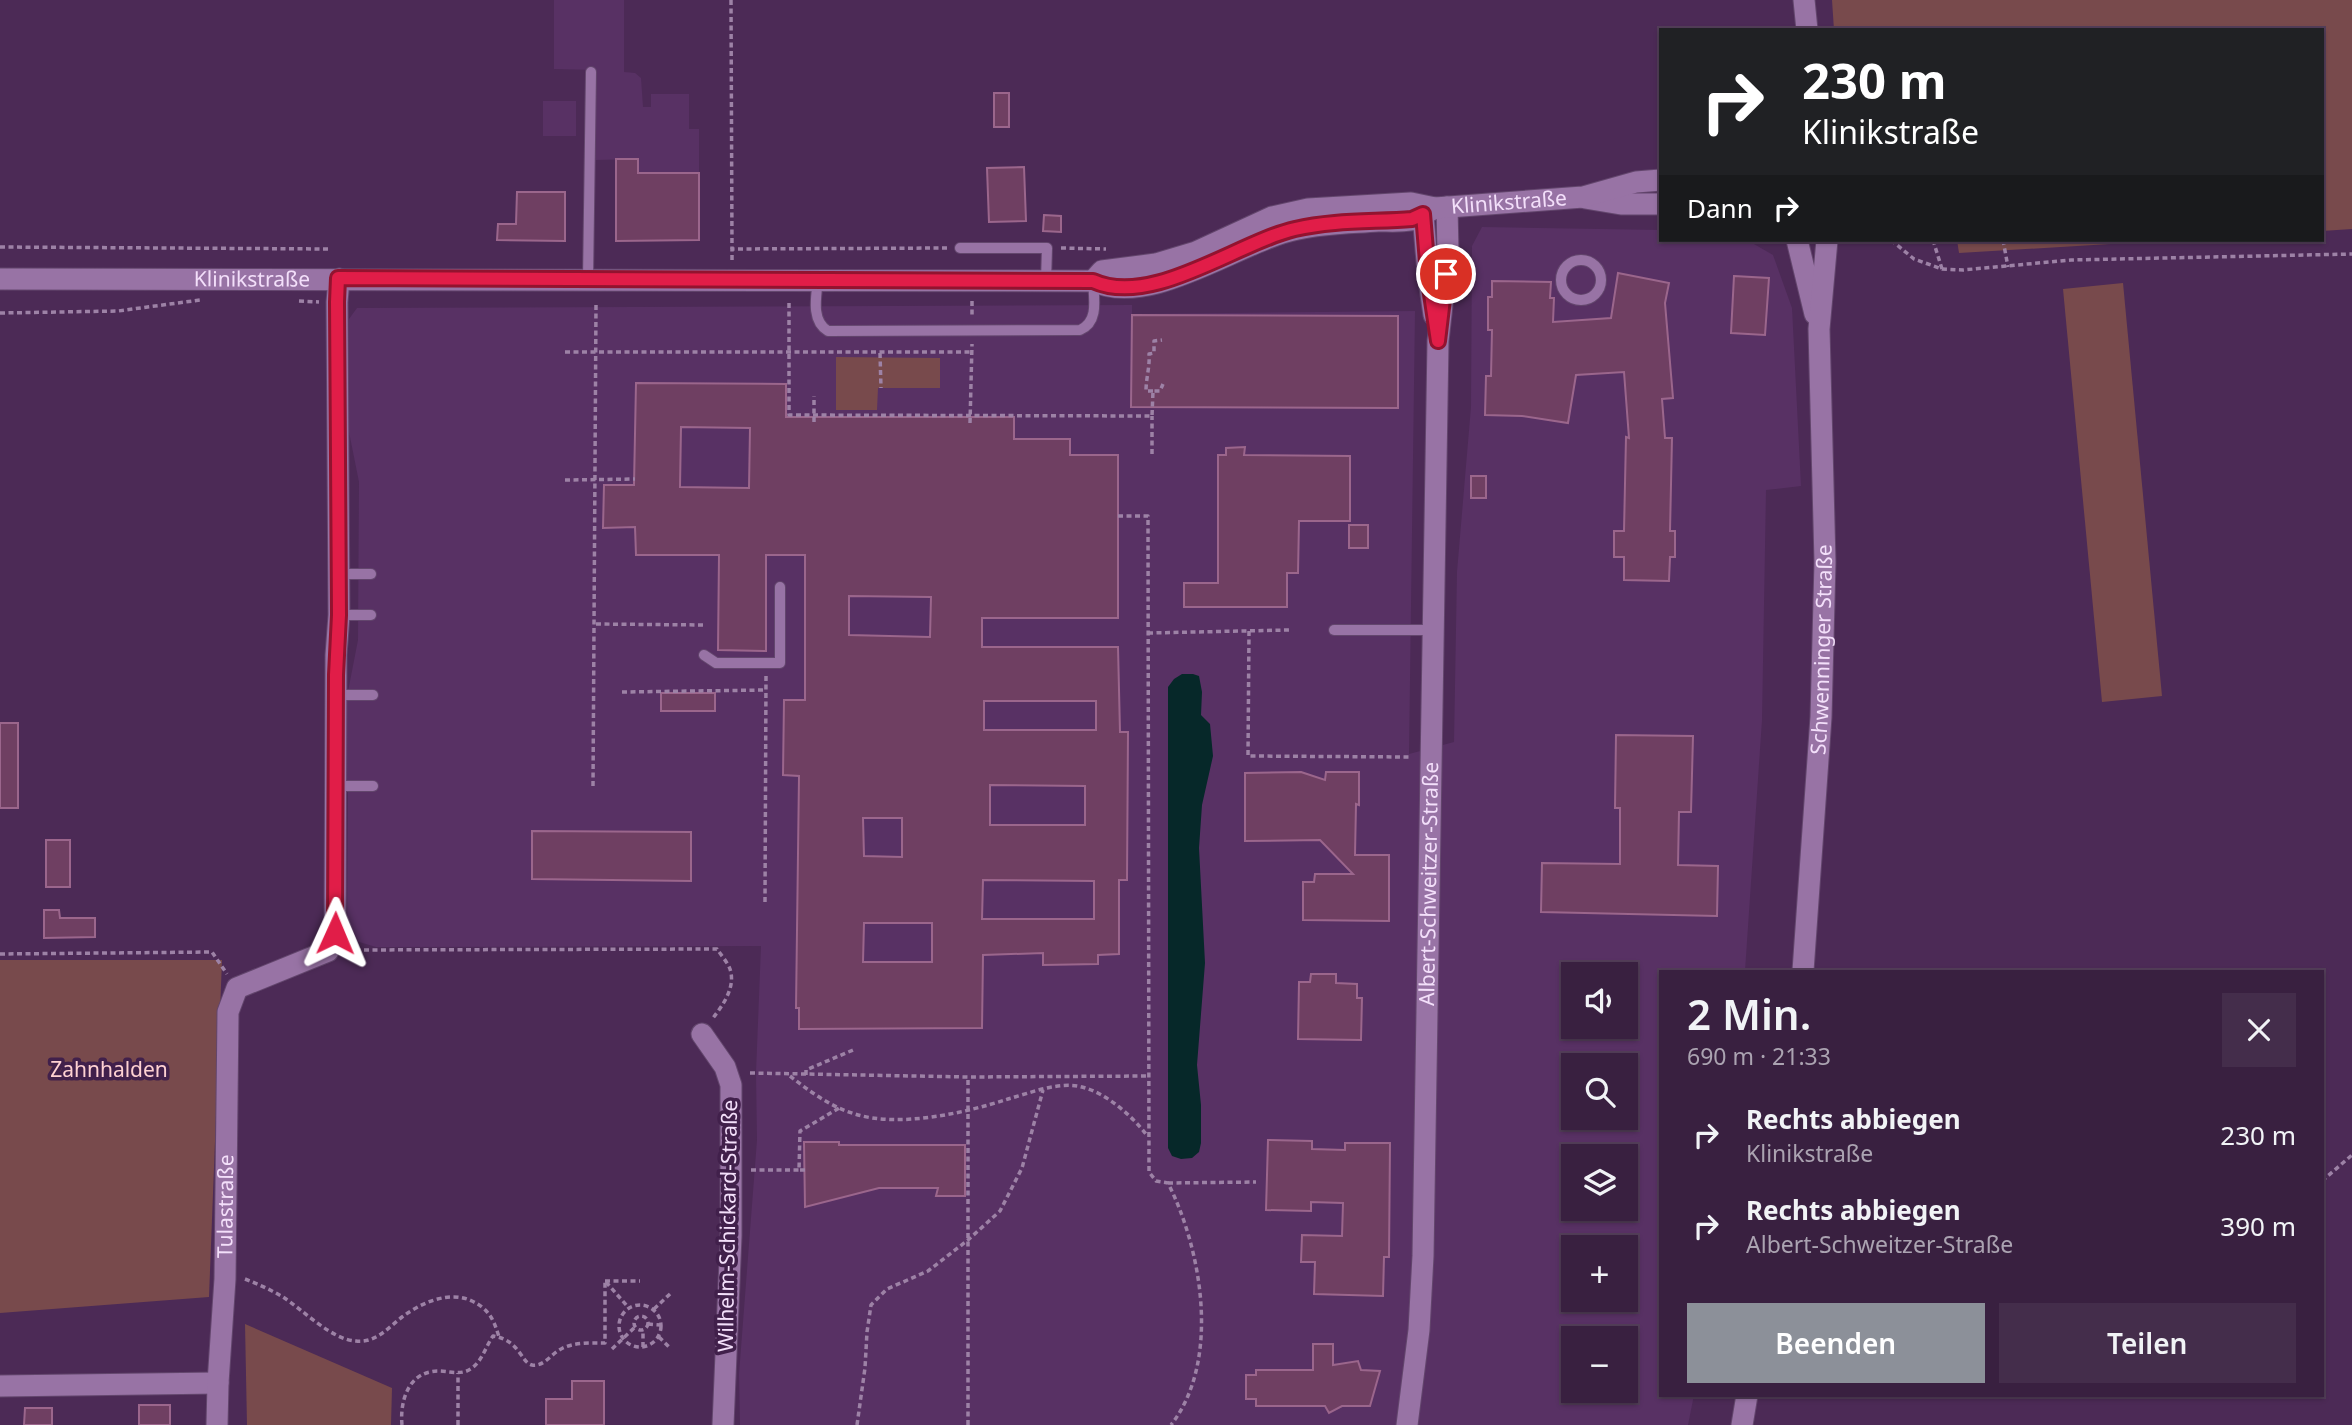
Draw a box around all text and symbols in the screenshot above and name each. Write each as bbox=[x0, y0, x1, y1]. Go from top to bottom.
text: 230 m bbox=[1802, 47, 1947, 113]
icon: right bbox=[1687, 56, 1778, 147]
text: Klinikstraße bbox=[1802, 110, 1979, 153]
street label: Klinikstraße bbox=[1450, 183, 1568, 220]
icon: right bbox=[1767, 189, 1805, 227]
text: Dann bbox=[1687, 190, 1753, 226]
pin bbox=[1416, 244, 1476, 304]
icon: arrive bbox=[1427, 255, 1465, 293]
street label: Klinikstraße bbox=[194, 264, 310, 293]
street label: Schwenninger Straße bbox=[1803, 544, 1838, 756]
street label: Albert-Schweitzer-Straße bbox=[1412, 762, 1444, 1006]
position arrow bbox=[298, 896, 372, 970]
map controls bbox=[1561, 962, 1638, 1403]
button: sound bbox=[1561, 962, 1638, 1039]
text: 2 Min. bbox=[1687, 985, 1811, 1042]
button: close bbox=[2222, 993, 2296, 1067]
text: 690 m · 21:33 bbox=[1687, 1040, 1831, 1072]
button: search bbox=[1561, 1053, 1638, 1130]
park label: Zahnhalden bbox=[50, 1055, 168, 1083]
street label: Wilhelm-Schickard-Straße bbox=[711, 1100, 743, 1352]
text: Rechts abbiegen bbox=[1746, 1101, 1961, 1137]
icon: right bbox=[1687, 1116, 1725, 1154]
text: 230 m bbox=[2220, 1117, 2296, 1153]
text: Klinikstraße bbox=[1746, 1137, 1873, 1169]
button: layers bbox=[1561, 1144, 1638, 1221]
street label: Tulastraße bbox=[210, 1154, 239, 1258]
text: Rechts abbiegen bbox=[1746, 1192, 1961, 1228]
icon: right bbox=[1687, 1207, 1725, 1245]
text: 390 m bbox=[2220, 1208, 2296, 1244]
text: Albert-Schweitzer-Straße bbox=[1746, 1228, 2013, 1260]
button: + bbox=[1561, 1235, 1638, 1312]
button: Beenden bbox=[1687, 1303, 1985, 1383]
button: Teilen bbox=[1999, 1303, 2296, 1383]
button: − bbox=[1561, 1326, 1638, 1403]

